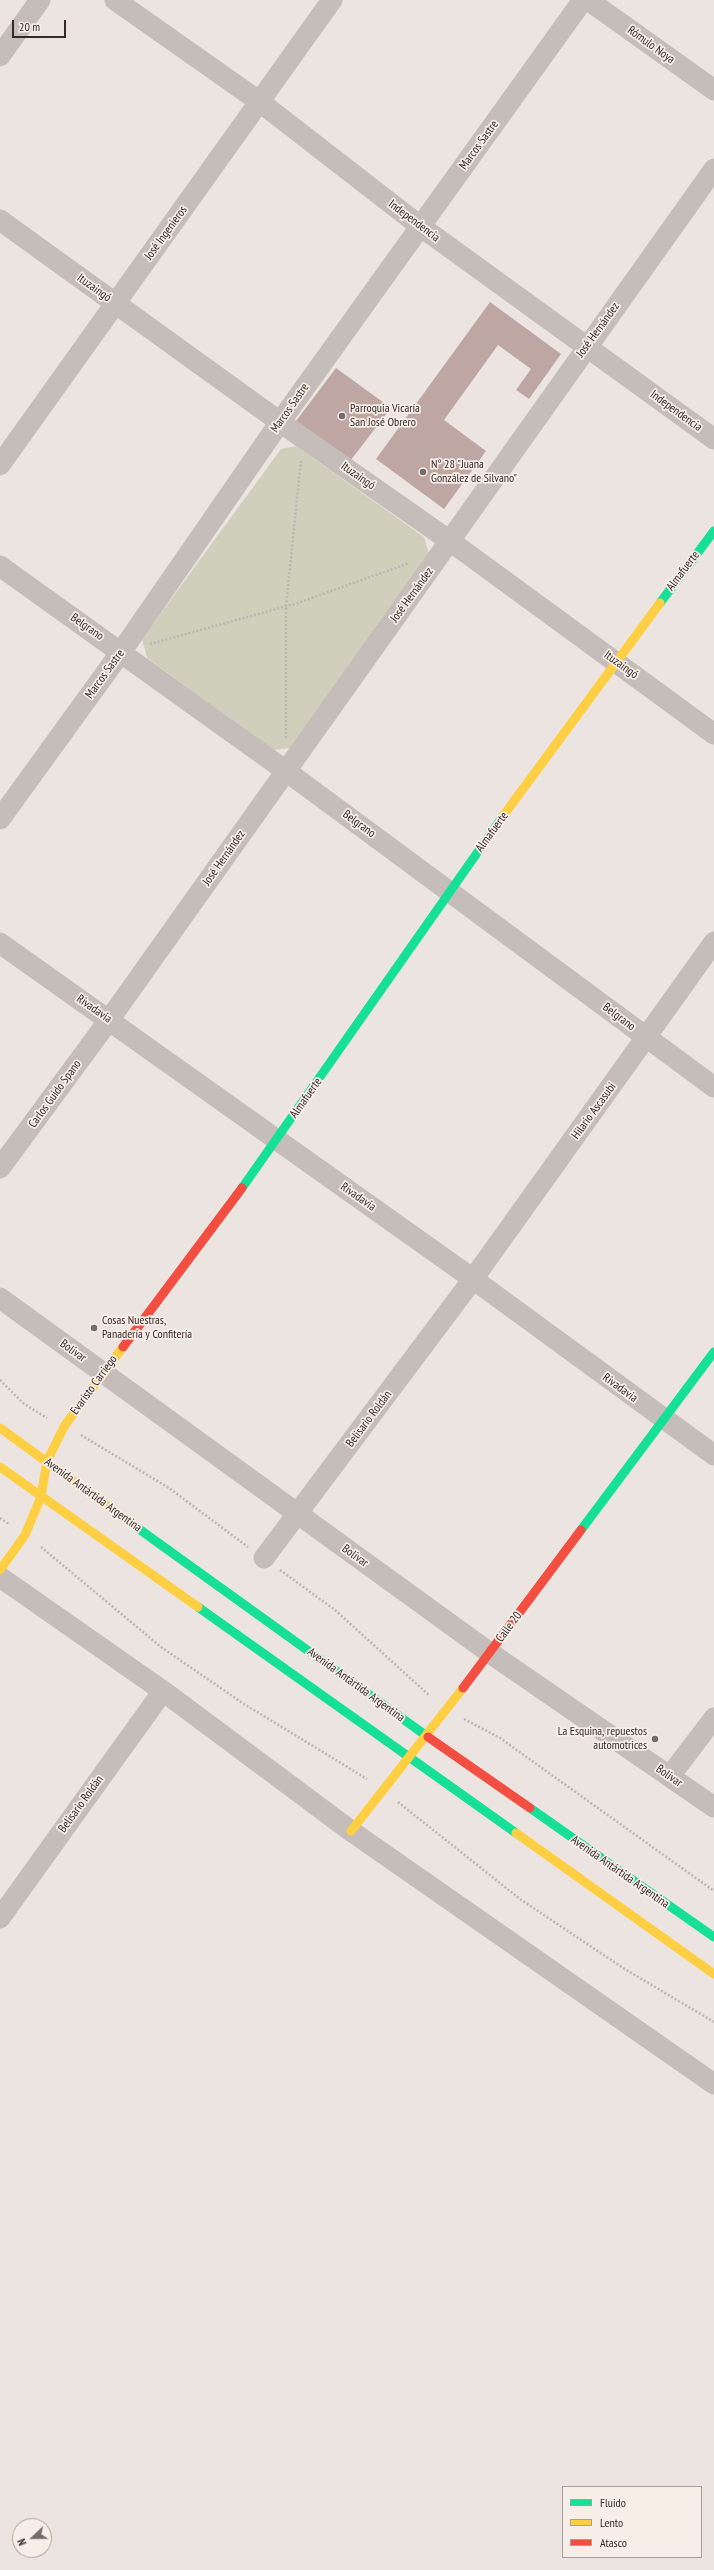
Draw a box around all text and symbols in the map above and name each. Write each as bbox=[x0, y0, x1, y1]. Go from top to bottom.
scale bar bbox=[14, 12, 68, 38]
text: 20 m bbox=[19, 19, 40, 34]
street label: Rómulo Noya bbox=[625, 23, 677, 67]
street label: Marcos Sastre bbox=[456, 118, 502, 172]
street label: Independencia bbox=[385, 197, 443, 245]
street label: José Ingenieros bbox=[142, 203, 190, 263]
street label: Ituzaingó bbox=[74, 271, 114, 305]
street label: José Hernández bbox=[573, 300, 623, 360]
street label: Marcos Sastre bbox=[268, 380, 312, 436]
street label: Independencia bbox=[647, 387, 705, 435]
place label: Parroquia Vicaría San José Obrero bbox=[350, 402, 420, 430]
marker: Parroquia Vicaría San José Obrero bbox=[337, 411, 347, 421]
place label: N° 28 "Juana González de Silvano" bbox=[431, 458, 517, 486]
street label: Ituzaingó bbox=[338, 459, 378, 493]
marker: N° 28 "Juana González de Silvano" bbox=[418, 467, 428, 477]
street label: Almafuerte bbox=[663, 548, 703, 594]
street label: José Hernández bbox=[387, 565, 437, 625]
street label: Belgrano bbox=[68, 610, 106, 644]
street label: Marcos Sastre bbox=[82, 647, 128, 701]
street label: Ituzaingó bbox=[601, 648, 641, 682]
street label: Belgrano bbox=[340, 807, 378, 841]
street label: Almafuerte bbox=[473, 809, 511, 855]
street label: José Hernández bbox=[200, 828, 248, 888]
street label: Rivadavia bbox=[74, 992, 114, 1026]
street label: Belgrano bbox=[600, 1000, 638, 1034]
street label: Carlos Guido Spano bbox=[26, 1057, 84, 1131]
street label: Almafuerte bbox=[287, 1075, 325, 1121]
street label: Hilario Ascasubi bbox=[569, 1080, 619, 1142]
street label: Rivadavia bbox=[338, 1180, 378, 1214]
place label: Cosas Nuestras, Panadería y Confitería bbox=[102, 1314, 192, 1342]
marker: Cosas Nuestras, Panadería y Confitería bbox=[89, 1323, 99, 1333]
street label: Bolivar bbox=[57, 1337, 89, 1365]
street label: Evaristo Carriego bbox=[68, 1352, 120, 1418]
street label: Rivadavia bbox=[600, 1370, 640, 1406]
street label: Belisario Roldán bbox=[343, 1388, 395, 1450]
street label: Avenida Antártida Argentina bbox=[42, 1455, 144, 1535]
street label: Bolivar bbox=[339, 1542, 371, 1570]
street label: Calle 20 bbox=[493, 1609, 525, 1645]
street label: Avenida Antártida Argentina bbox=[305, 1645, 407, 1725]
place label: La Esquina, repuestos automotrices bbox=[558, 1725, 647, 1753]
marker: La Esquina, repuestos automotrices bbox=[650, 1734, 660, 1744]
street label: Bolivar bbox=[653, 1762, 685, 1790]
street label: Belisario Roldán bbox=[55, 1773, 107, 1835]
street label: Avenida Antártida Argentina bbox=[568, 1833, 672, 1911]
legend bbox=[562, 2486, 702, 2558]
text: Fluido bbox=[600, 2495, 626, 2510]
text: Lento bbox=[600, 2515, 623, 2530]
north arrow bbox=[12, 2518, 52, 2558]
text: Atasco bbox=[600, 2535, 627, 2550]
text: N bbox=[14, 2537, 29, 2548]

